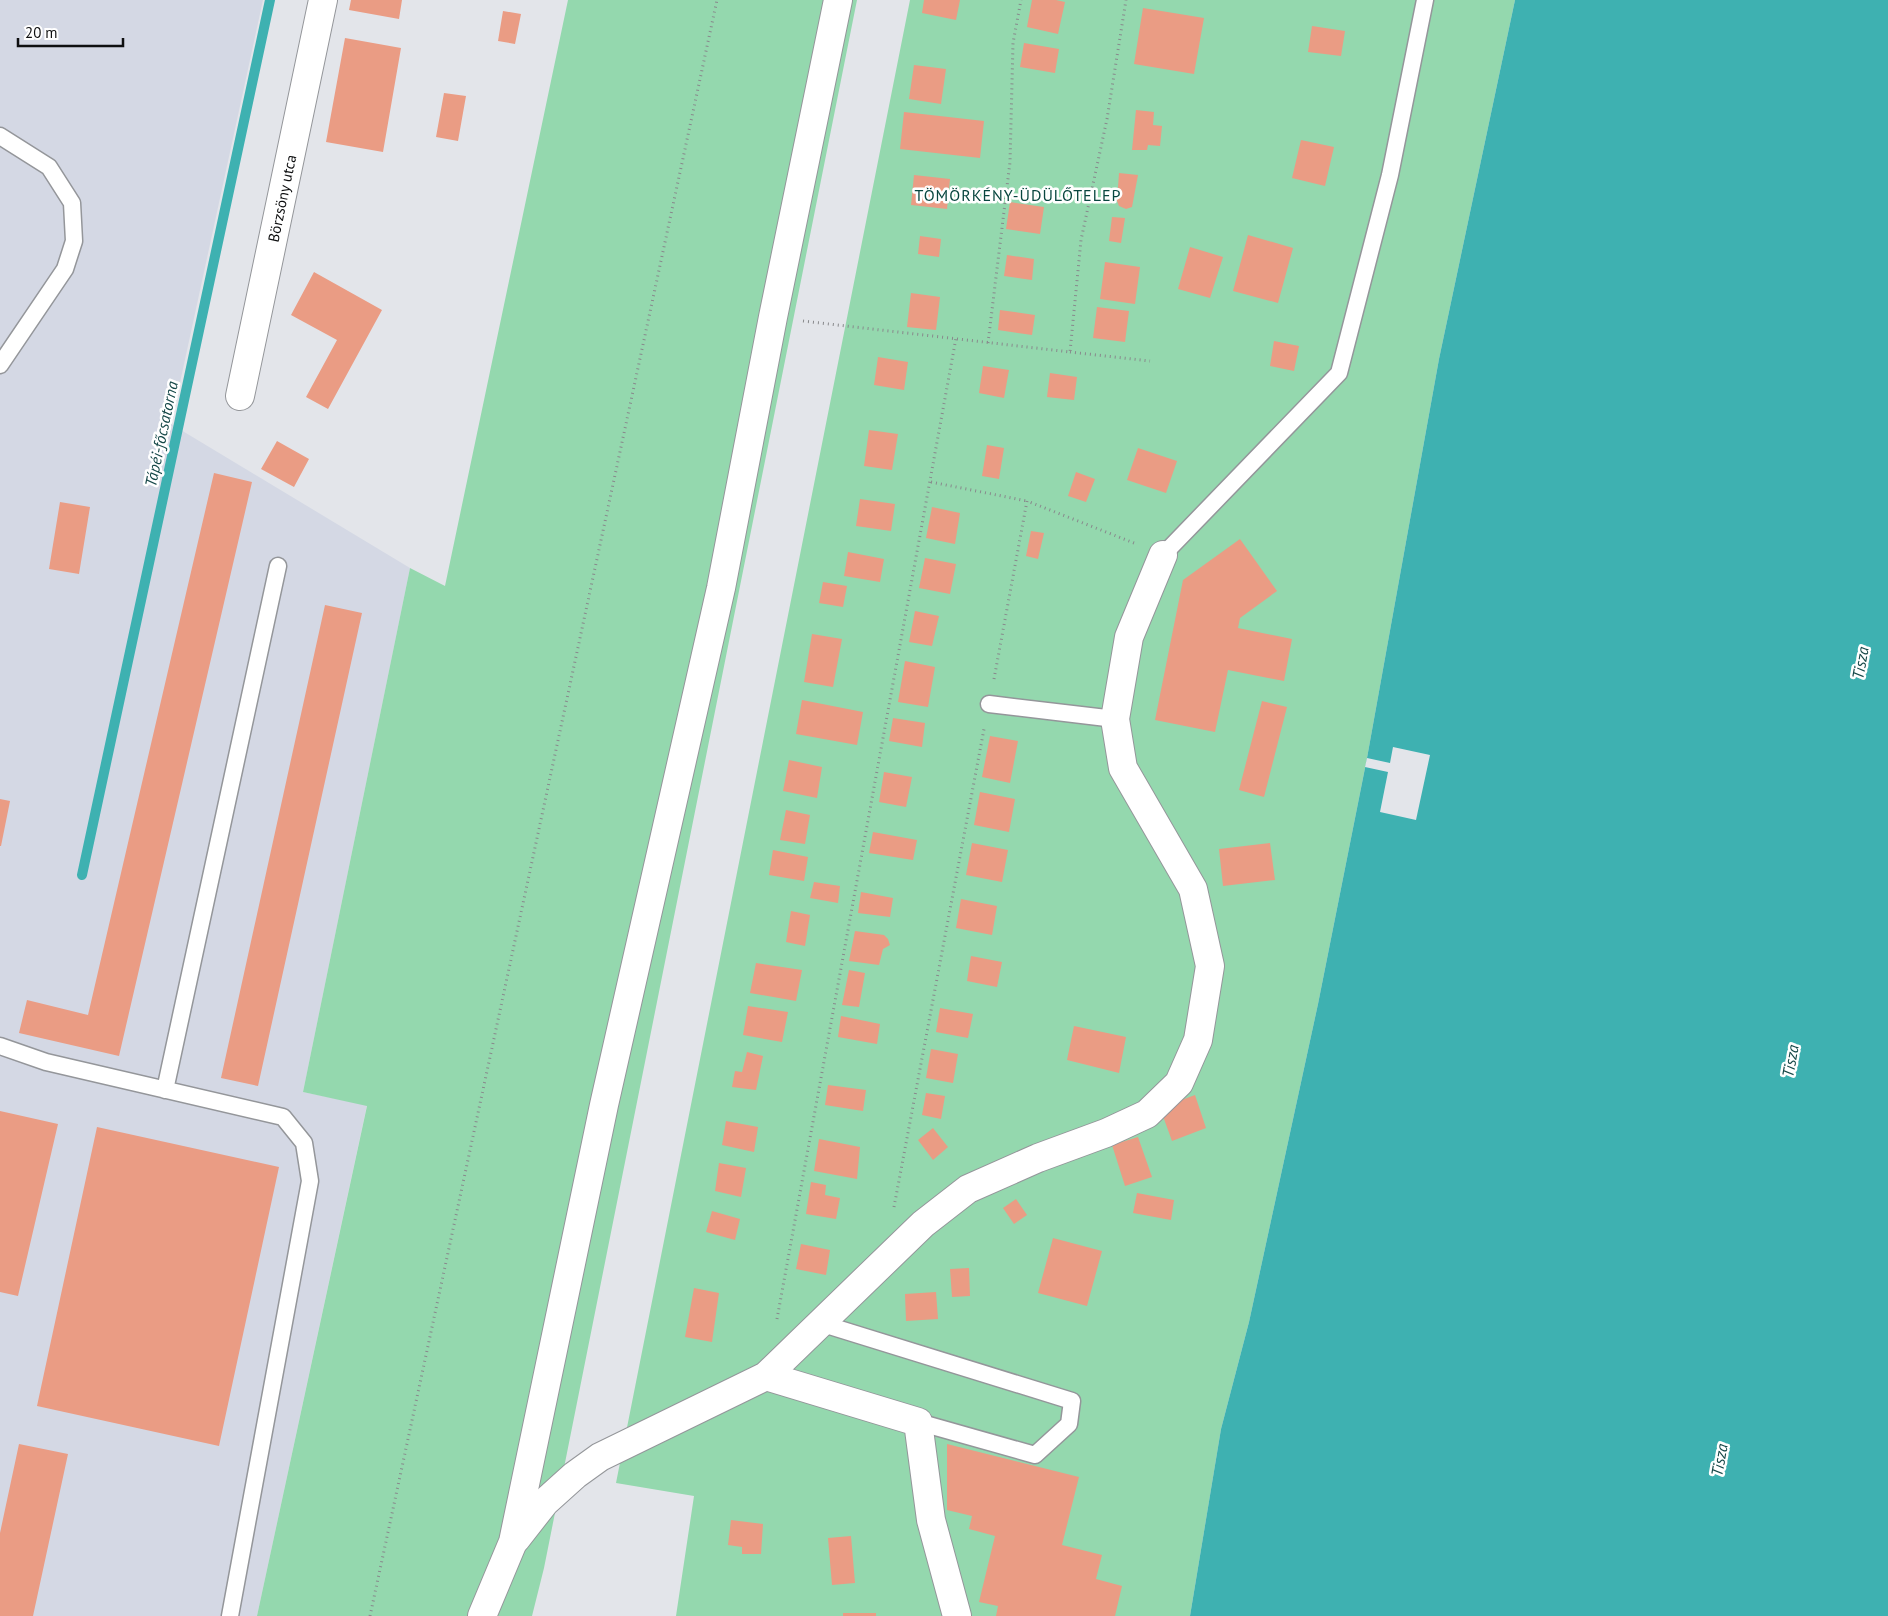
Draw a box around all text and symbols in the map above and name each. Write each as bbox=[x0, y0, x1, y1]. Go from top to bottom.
scale bar bbox=[18, 15, 122, 47]
text: 20 m bbox=[25, 23, 58, 42]
street label: Börzsöny utca bbox=[263, 153, 300, 244]
district label: TÖMÖRKÉNY-ÜDÜLŐTELEP bbox=[915, 185, 1121, 205]
water label: Tápéi-főcsatorna bbox=[140, 379, 182, 489]
water label: Tisza bbox=[1847, 645, 1873, 681]
water label: Tisza bbox=[1777, 1043, 1803, 1079]
water label: Tisza bbox=[1706, 1442, 1732, 1478]

